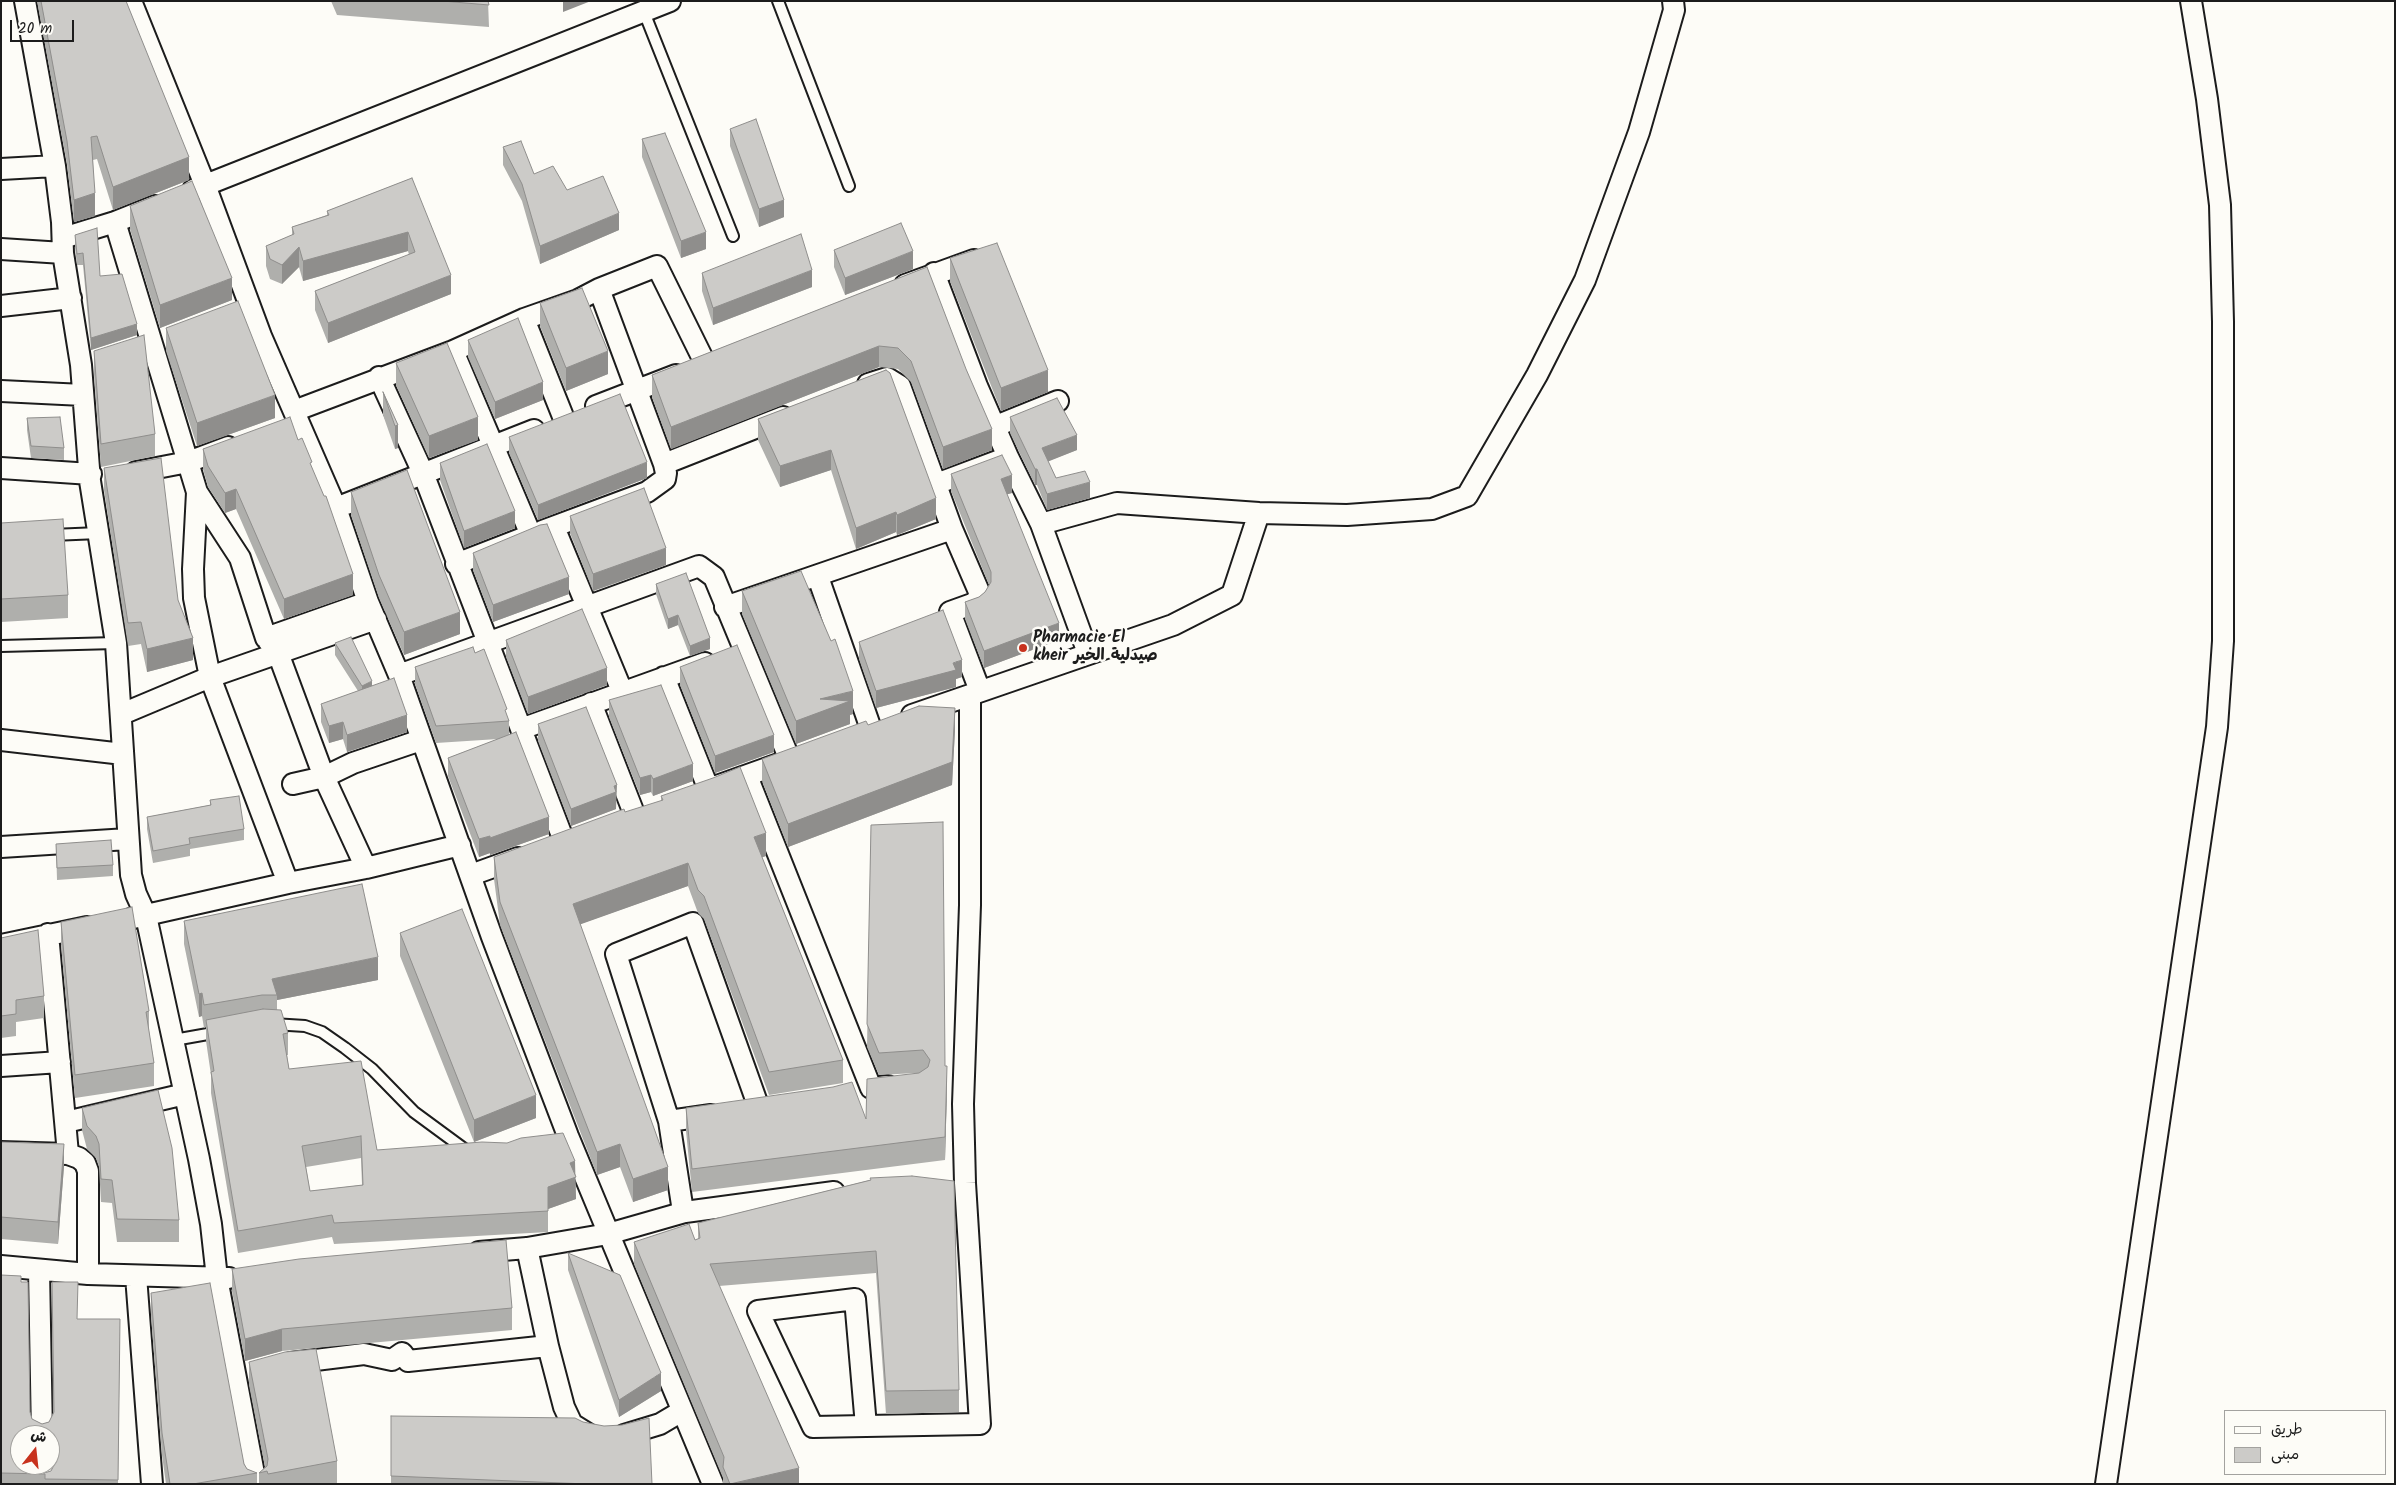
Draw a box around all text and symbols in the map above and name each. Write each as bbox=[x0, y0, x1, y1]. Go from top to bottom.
scale bar bbox=[12, 10, 76, 42]
text: 20 m bbox=[18, 17, 52, 41]
place label: Pharmacie El kheir صيدلية الخير bbox=[1033, 629, 1158, 667]
marker: Pharmacie El kheir صيدلية الخير bbox=[1017, 642, 1029, 654]
legend bbox=[2224, 1410, 2386, 1475]
text: طريق bbox=[2271, 1418, 2303, 1442]
text: ش bbox=[28, 1424, 49, 1449]
north arrow bbox=[10, 1425, 60, 1475]
text: مبنى bbox=[2271, 1443, 2299, 1467]

